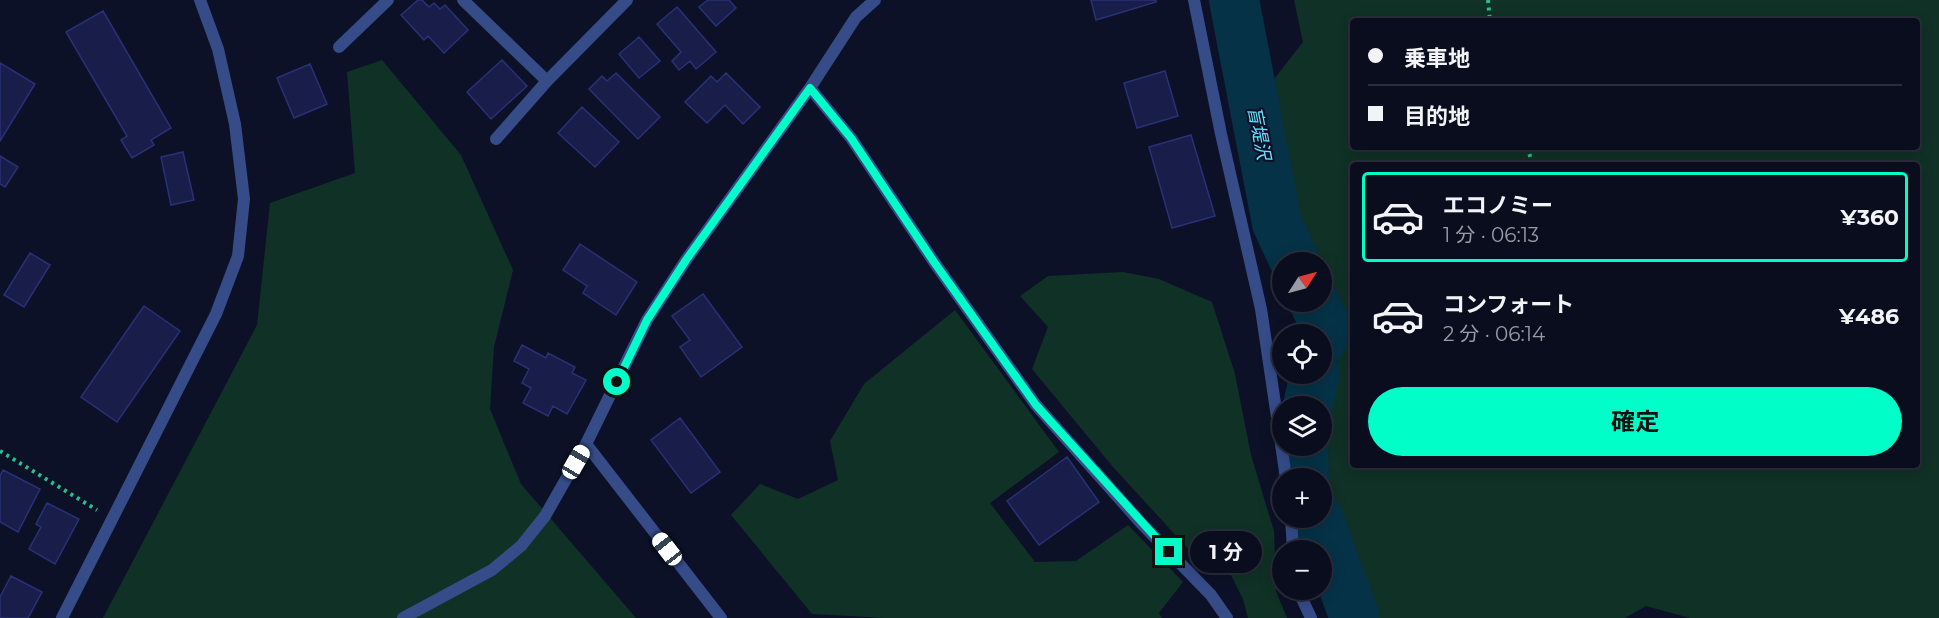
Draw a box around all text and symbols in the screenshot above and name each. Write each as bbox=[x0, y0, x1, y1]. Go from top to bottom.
text: 乗車地 bbox=[1404, 45, 1470, 72]
text: 目的地 bbox=[1404, 103, 1470, 130]
water label: 盲堤沢 bbox=[1243, 104, 1275, 164]
icon: car bbox=[1371, 190, 1425, 244]
text: エコノミー bbox=[1443, 192, 1553, 219]
text: ¥360 bbox=[1841, 204, 1899, 231]
text: 1 分 · 06:13 bbox=[1443, 223, 1539, 247]
north arrow bbox=[1272, 252, 1332, 312]
map controls bbox=[1272, 252, 1332, 600]
icon: car bbox=[1371, 289, 1425, 343]
text: コンフォート bbox=[1443, 291, 1574, 318]
text: ¥486 bbox=[1839, 303, 1899, 330]
text: 2 分 · 06:14 bbox=[1443, 322, 1545, 346]
button: locate bbox=[1272, 324, 1332, 384]
route start bbox=[603, 368, 630, 395]
button: 確定 bbox=[1368, 387, 1902, 456]
button: layers bbox=[1272, 396, 1332, 456]
car bbox=[559, 442, 593, 482]
button: + bbox=[1272, 468, 1332, 528]
car bbox=[649, 529, 685, 569]
callout: 1 分 bbox=[1190, 531, 1262, 573]
route end bbox=[1155, 538, 1182, 565]
text: 1 分 bbox=[1209, 540, 1243, 564]
button: − bbox=[1272, 540, 1332, 600]

